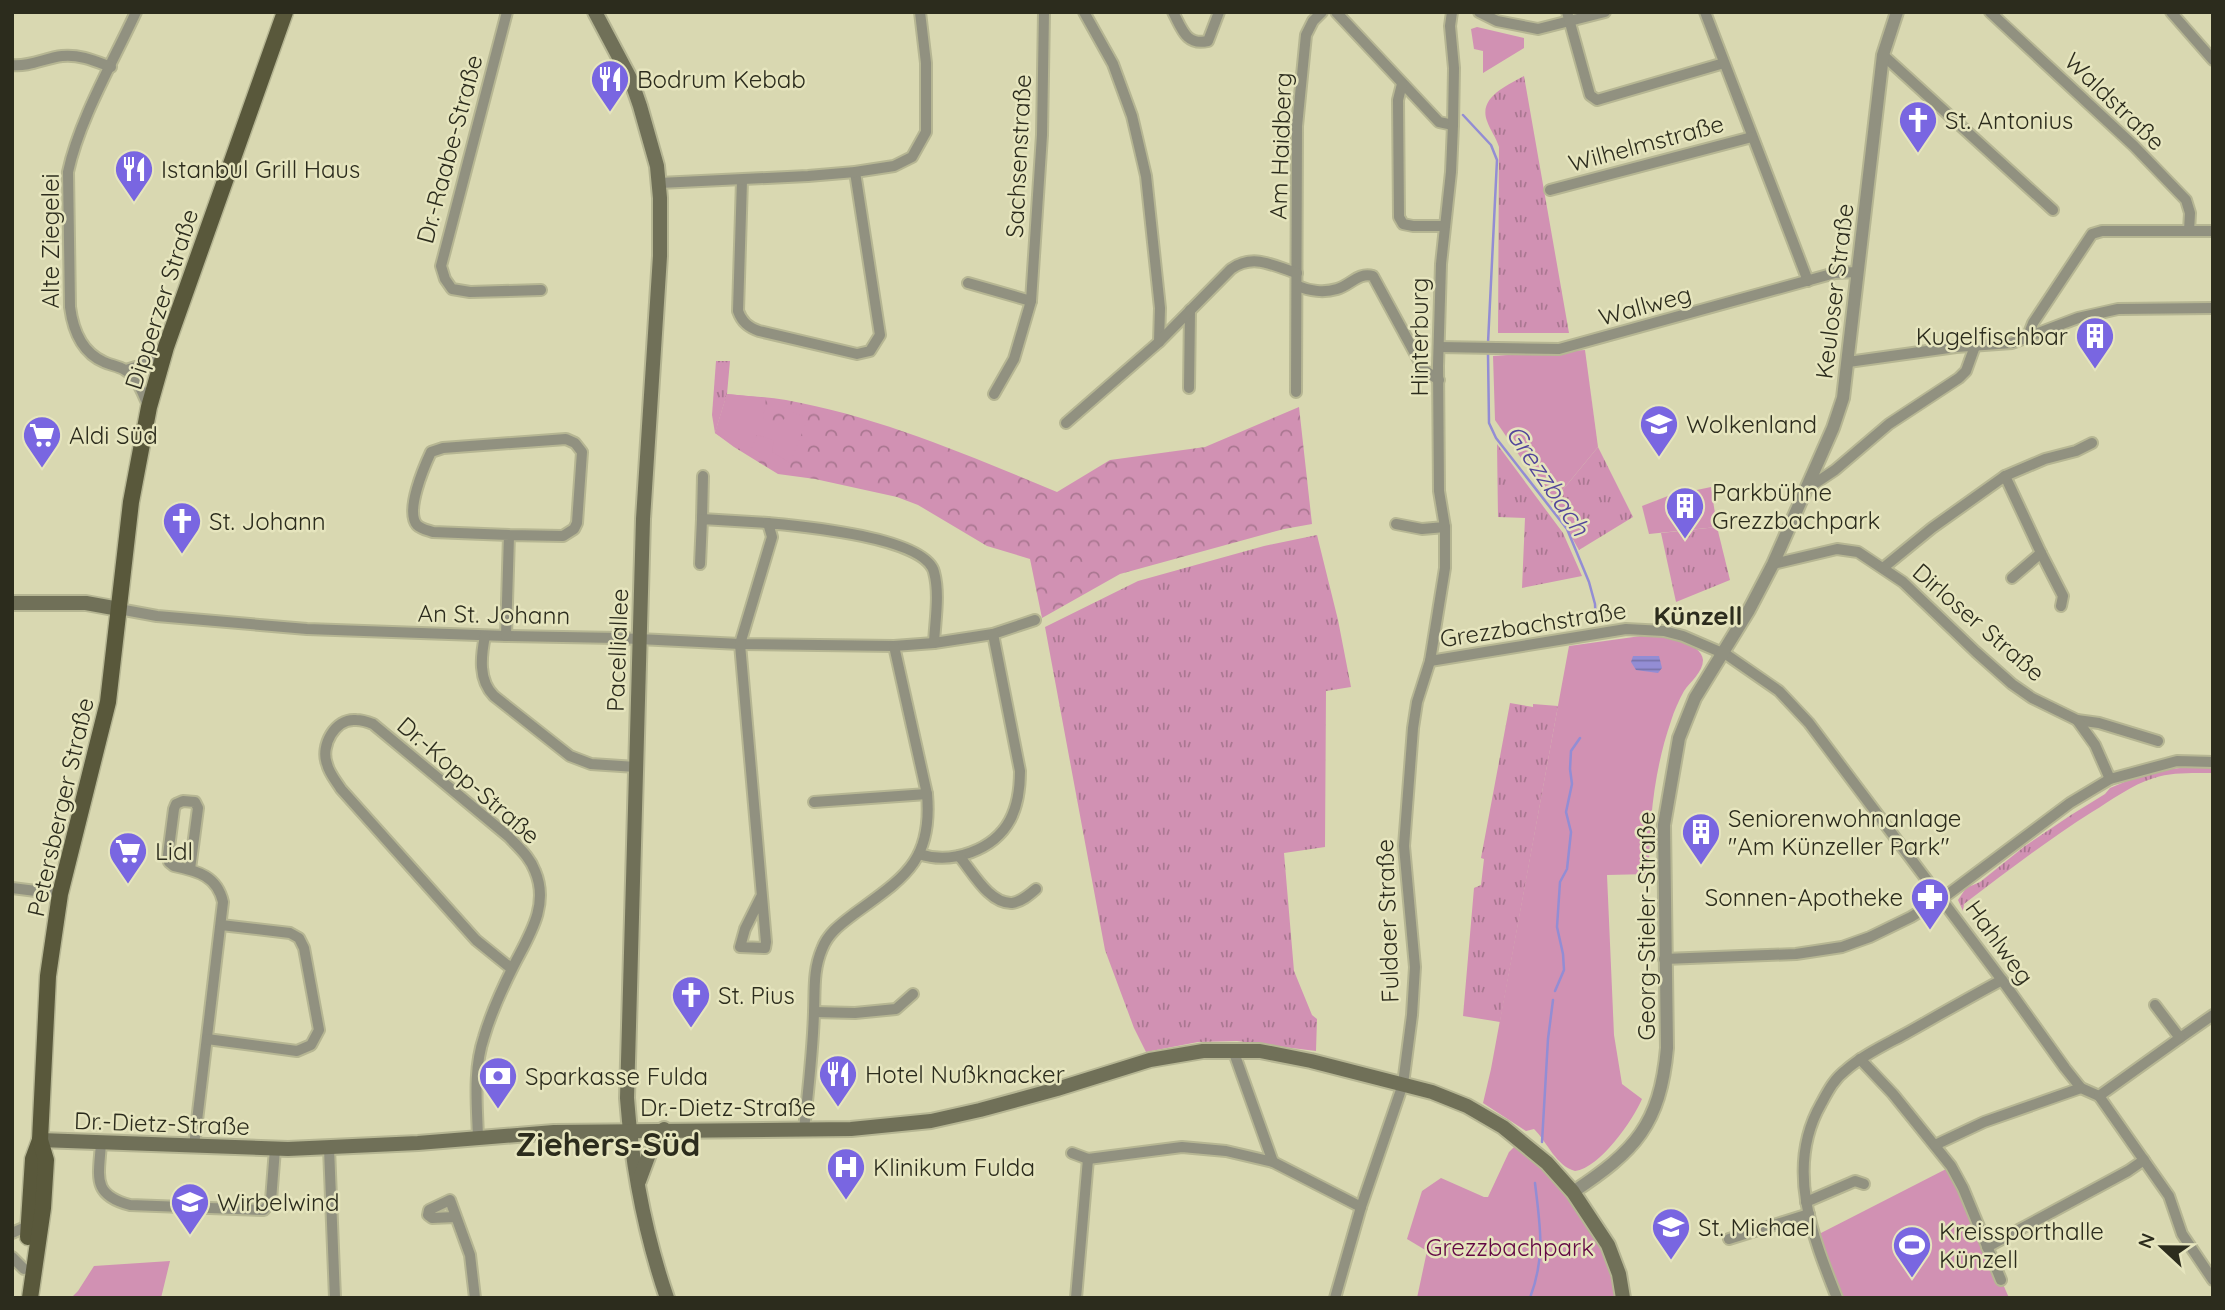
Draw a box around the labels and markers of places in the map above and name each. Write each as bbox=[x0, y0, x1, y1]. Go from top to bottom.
restaurant icon: Bodrum Kebab bbox=[589, 58, 631, 113]
place label: Bodrum Kebab bbox=[637, 64, 806, 94]
church icon: St. Antonius bbox=[1897, 99, 1939, 154]
place label: St. Antonius bbox=[1945, 105, 2073, 135]
restaurant icon: Istanbul Grill Haus bbox=[113, 148, 155, 203]
place label: Istanbul Grill Haus bbox=[161, 154, 360, 184]
building icon: Kugelfischbar bbox=[2074, 315, 2116, 370]
place label: Kugelfischbar bbox=[1916, 321, 2068, 351]
school or university icon: Wolkenland bbox=[1638, 403, 1680, 458]
place label: Wolkenland bbox=[1686, 409, 1817, 439]
supermarket icon: Aldi Süd bbox=[21, 414, 63, 469]
place label: Aldi Süd bbox=[69, 420, 158, 450]
place label: Parkbühne Grezzbachpark bbox=[1712, 477, 1880, 535]
building icon: Parkbühne Grezzbachpark bbox=[1664, 485, 1706, 540]
church icon: St. Johann bbox=[161, 500, 203, 555]
place label: St. Johann bbox=[209, 506, 326, 536]
place label: Seniorenwohnanlage "Am Künzeller Park" bbox=[1728, 803, 1961, 861]
building icon: Seniorenwohnanlage "Am Künzeller Park" bbox=[1680, 811, 1722, 866]
supermarket icon: Lidl bbox=[107, 830, 149, 885]
place label: Lidl bbox=[155, 836, 193, 866]
pharmacy icon: Sonnen-Apotheke bbox=[1909, 876, 1951, 931]
place label: Sonnen-Apotheke bbox=[1705, 882, 1903, 912]
church icon: St. Pius bbox=[670, 974, 712, 1029]
place label: St. Pius bbox=[718, 980, 795, 1010]
restaurant icon: Hotel Nußknacker bbox=[817, 1053, 859, 1108]
bank icon: Sparkasse Fulda bbox=[477, 1055, 519, 1110]
place label: Hotel Nußknacker bbox=[865, 1059, 1065, 1089]
place label: Sparkasse Fulda bbox=[525, 1061, 708, 1091]
hospital icon: Klinikum Fulda bbox=[825, 1146, 867, 1201]
place label: Klinikum Fulda bbox=[873, 1152, 1035, 1182]
school or university icon: Wirbelwind bbox=[169, 1181, 211, 1236]
place label: Wirbelwind bbox=[217, 1187, 339, 1217]
school or university icon: St. Michael bbox=[1650, 1206, 1692, 1261]
place label: St. Michael bbox=[1698, 1212, 1815, 1242]
place label: Kreissporthalle Künzell bbox=[1939, 1216, 2104, 1274]
sports icon: Kreissporthalle Künzell bbox=[1891, 1224, 1933, 1279]

